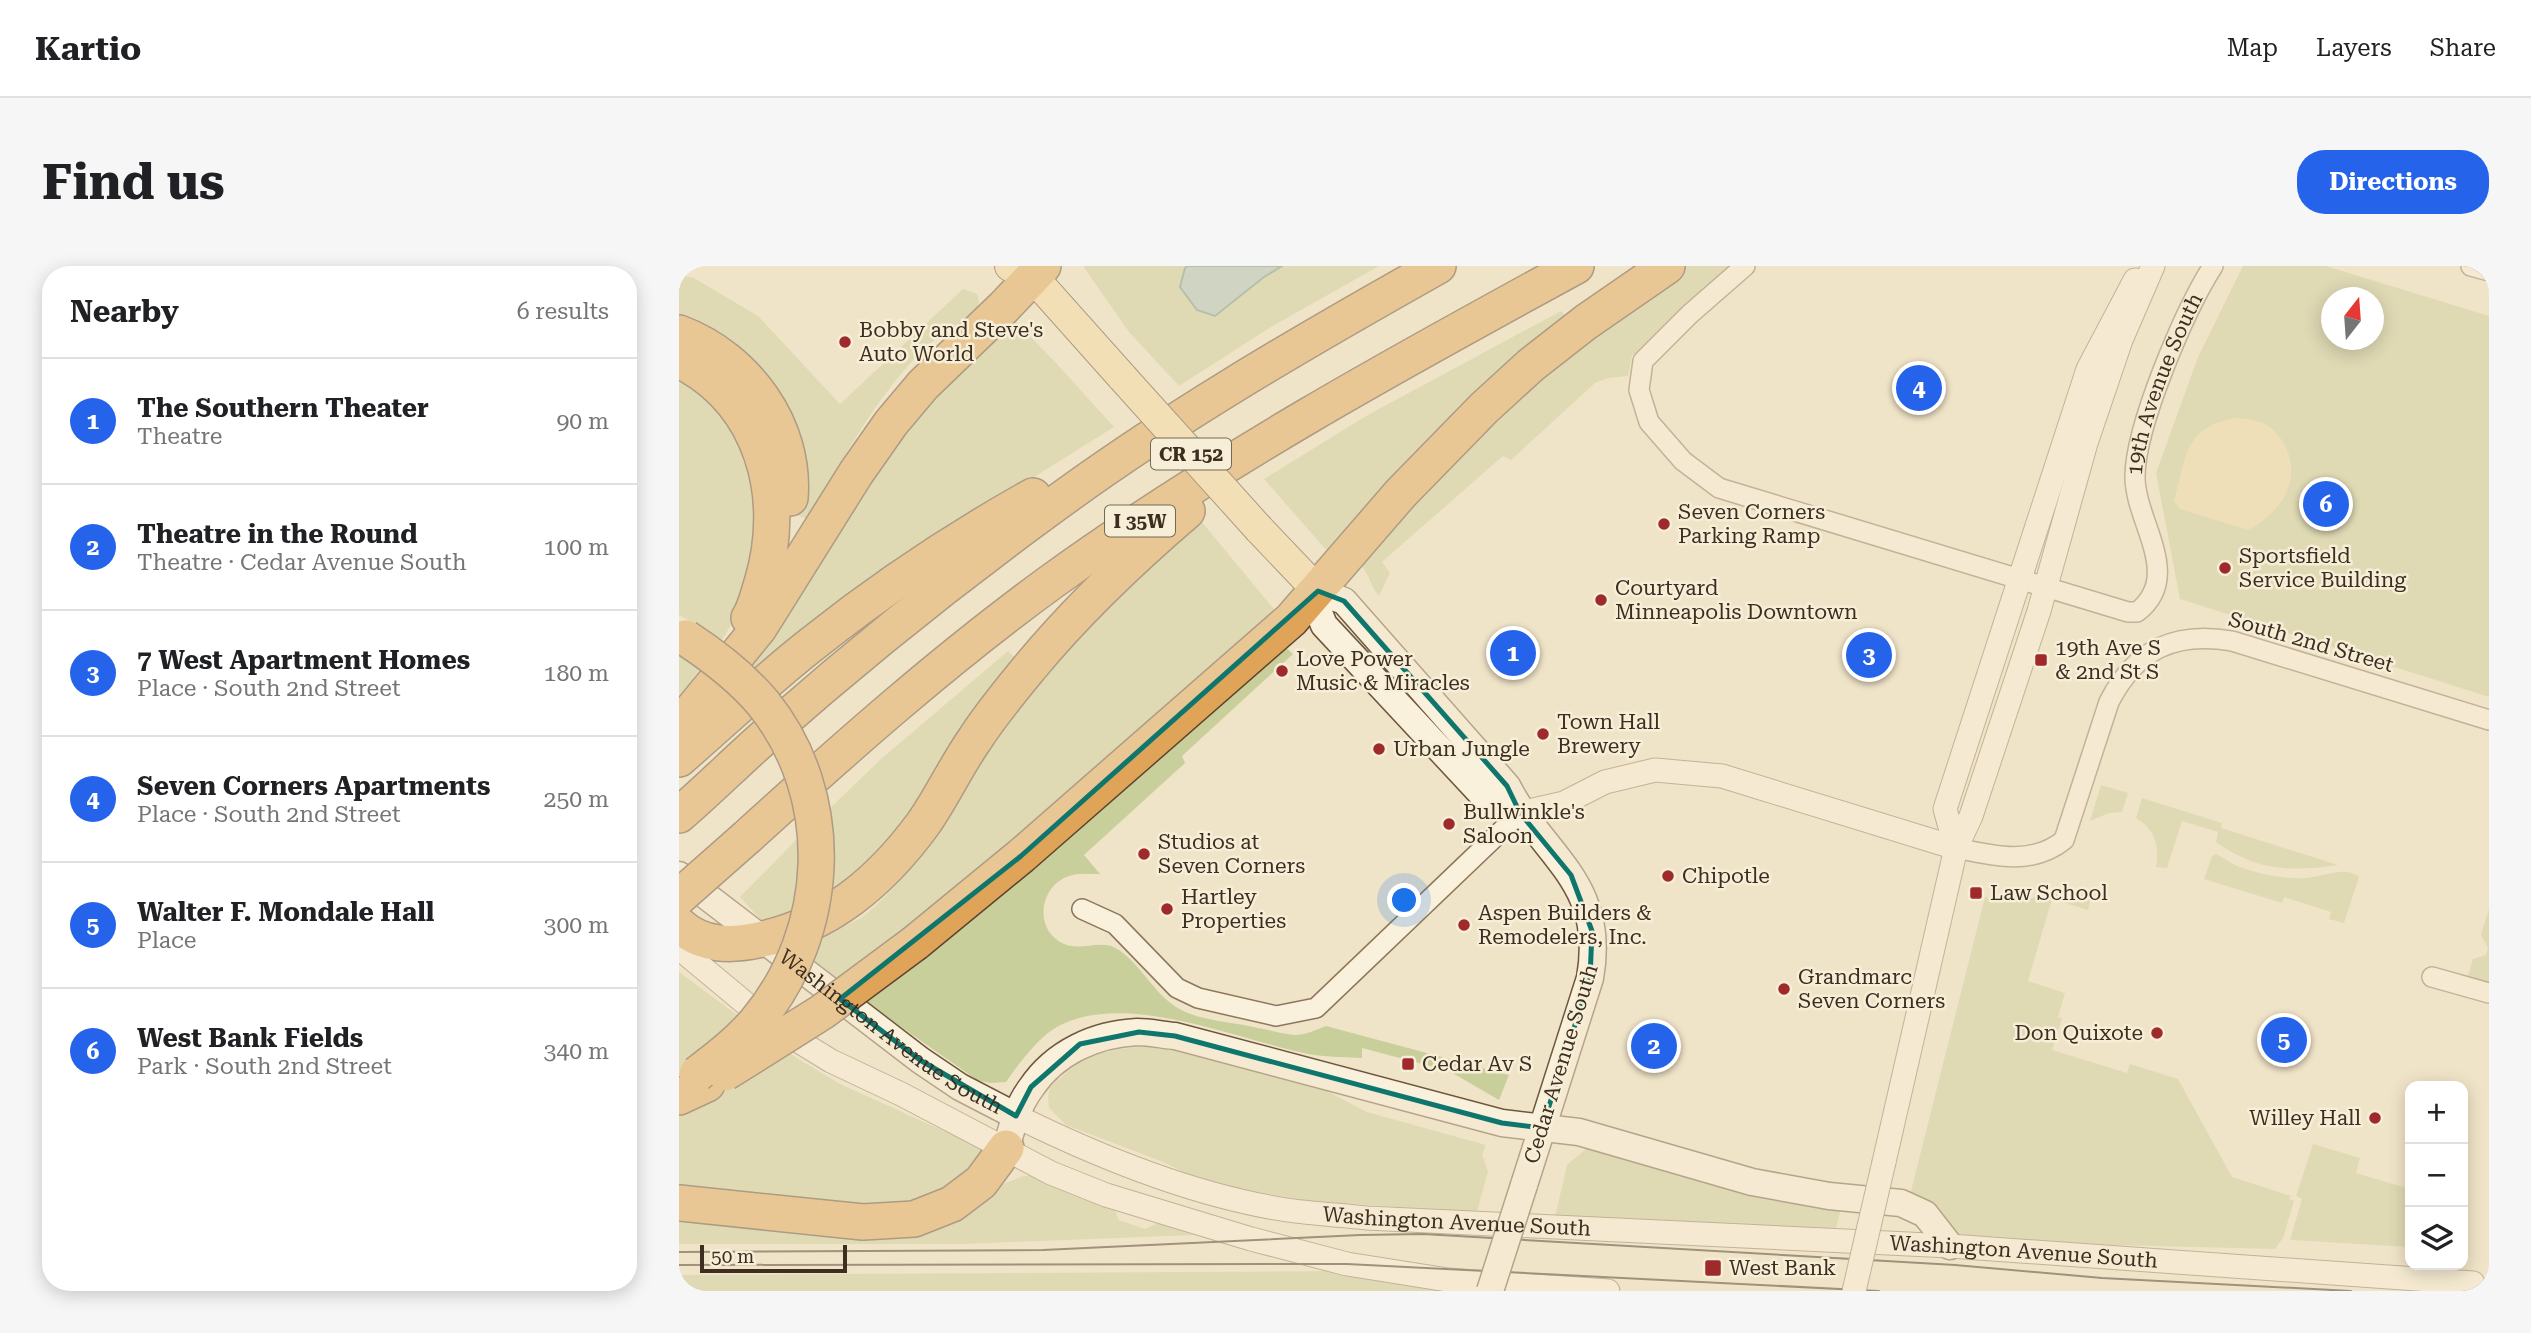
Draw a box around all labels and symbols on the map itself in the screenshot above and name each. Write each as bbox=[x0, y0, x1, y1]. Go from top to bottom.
north arrow bbox=[2321, 287, 2384, 350]
street label: 19th Avenue South bbox=[2123, 289, 2208, 476]
place label: Bobby and Steve's Auto World bbox=[859, 318, 1043, 366]
marker: Bobby and Steve's Auto World bbox=[837, 334, 853, 350]
pin: 4 bbox=[1896, 362, 1942, 414]
road number: CR 152 bbox=[1151, 438, 1231, 470]
pin: 6 bbox=[2303, 478, 2349, 530]
place label: Seven Corners Parking Ramp bbox=[1678, 500, 1825, 548]
road number: I 35W bbox=[1105, 506, 1175, 536]
marker: Seven Corners Parking Ramp bbox=[1656, 516, 1672, 532]
place label: Sportsfield Service Building bbox=[2239, 544, 2406, 592]
marker: Sportsfield Service Building bbox=[2217, 560, 2233, 576]
place label: Courtyard Minneapolis Downtown bbox=[1615, 576, 1858, 624]
marker: Courtyard Minneapolis Downtown bbox=[1593, 592, 1609, 608]
street label: South 2nd Street bbox=[2226, 607, 2396, 677]
pin: 1 bbox=[1490, 627, 1536, 679]
pin: 3 bbox=[1846, 629, 1892, 681]
place label: 19th Ave S & 2nd St S bbox=[2055, 636, 2161, 684]
place label: Love Power Music & Miracles bbox=[1296, 647, 1470, 695]
marker: 19th Ave S & 2nd St S bbox=[2033, 652, 2049, 668]
marker: Love Power Music & Miracles bbox=[1274, 663, 1290, 679]
place label: Town Hall Brewery bbox=[1557, 710, 1661, 758]
marker: Town Hall Brewery bbox=[1535, 726, 1551, 742]
place label: Urban Jungle bbox=[1393, 737, 1530, 761]
marker: Urban Jungle bbox=[1371, 741, 1387, 757]
place label: Bullwinkle's Saloon bbox=[1463, 800, 1585, 848]
marker: Bullwinkle's Saloon bbox=[1441, 816, 1457, 832]
place label: Studios at Seven Corners bbox=[1158, 830, 1305, 878]
marker: Studios at Seven Corners bbox=[1136, 846, 1152, 862]
place label: Chipotle bbox=[1682, 864, 1770, 888]
marker: Chipotle bbox=[1660, 868, 1676, 884]
place label: Law School bbox=[1990, 881, 2108, 905]
your location bbox=[1387, 883, 1421, 917]
place label: Hartley Properties bbox=[1181, 885, 1286, 933]
marker: Law School bbox=[1968, 885, 1984, 901]
marker: Hartley Properties bbox=[1159, 901, 1175, 917]
place label: Aspen Builders & Remodelers, Inc. bbox=[1478, 901, 1652, 949]
marker: Aspen Builders & Remodelers, Inc. bbox=[1456, 917, 1472, 933]
street label: Washington Avenue South bbox=[774, 944, 1007, 1119]
street label: Cedar Avenue South bbox=[1519, 961, 1603, 1166]
place label: Grandmarc Seven Corners bbox=[1798, 965, 1945, 1013]
marker: Grandmarc Seven Corners bbox=[1776, 981, 1792, 997]
pin: 5 bbox=[2261, 1014, 2307, 1066]
pin: 2 bbox=[1631, 1020, 1677, 1072]
place label: Don Quixote bbox=[2015, 1021, 2143, 1045]
marker: Don Quixote bbox=[2149, 1025, 2165, 1041]
place label: Cedar Av S bbox=[1422, 1052, 1532, 1076]
marker: Cedar Av S bbox=[1400, 1056, 1416, 1072]
place label: Willey Hall bbox=[2249, 1106, 2362, 1130]
marker: Willey Hall bbox=[2367, 1110, 2383, 1126]
street label: Washington Avenue South bbox=[1322, 1202, 1592, 1241]
street label: Washington Avenue South bbox=[1889, 1231, 2159, 1273]
scale bar bbox=[700, 1242, 847, 1274]
place label: West Bank bbox=[1729, 1256, 1836, 1280]
marker: West Bank bbox=[1703, 1258, 1723, 1278]

